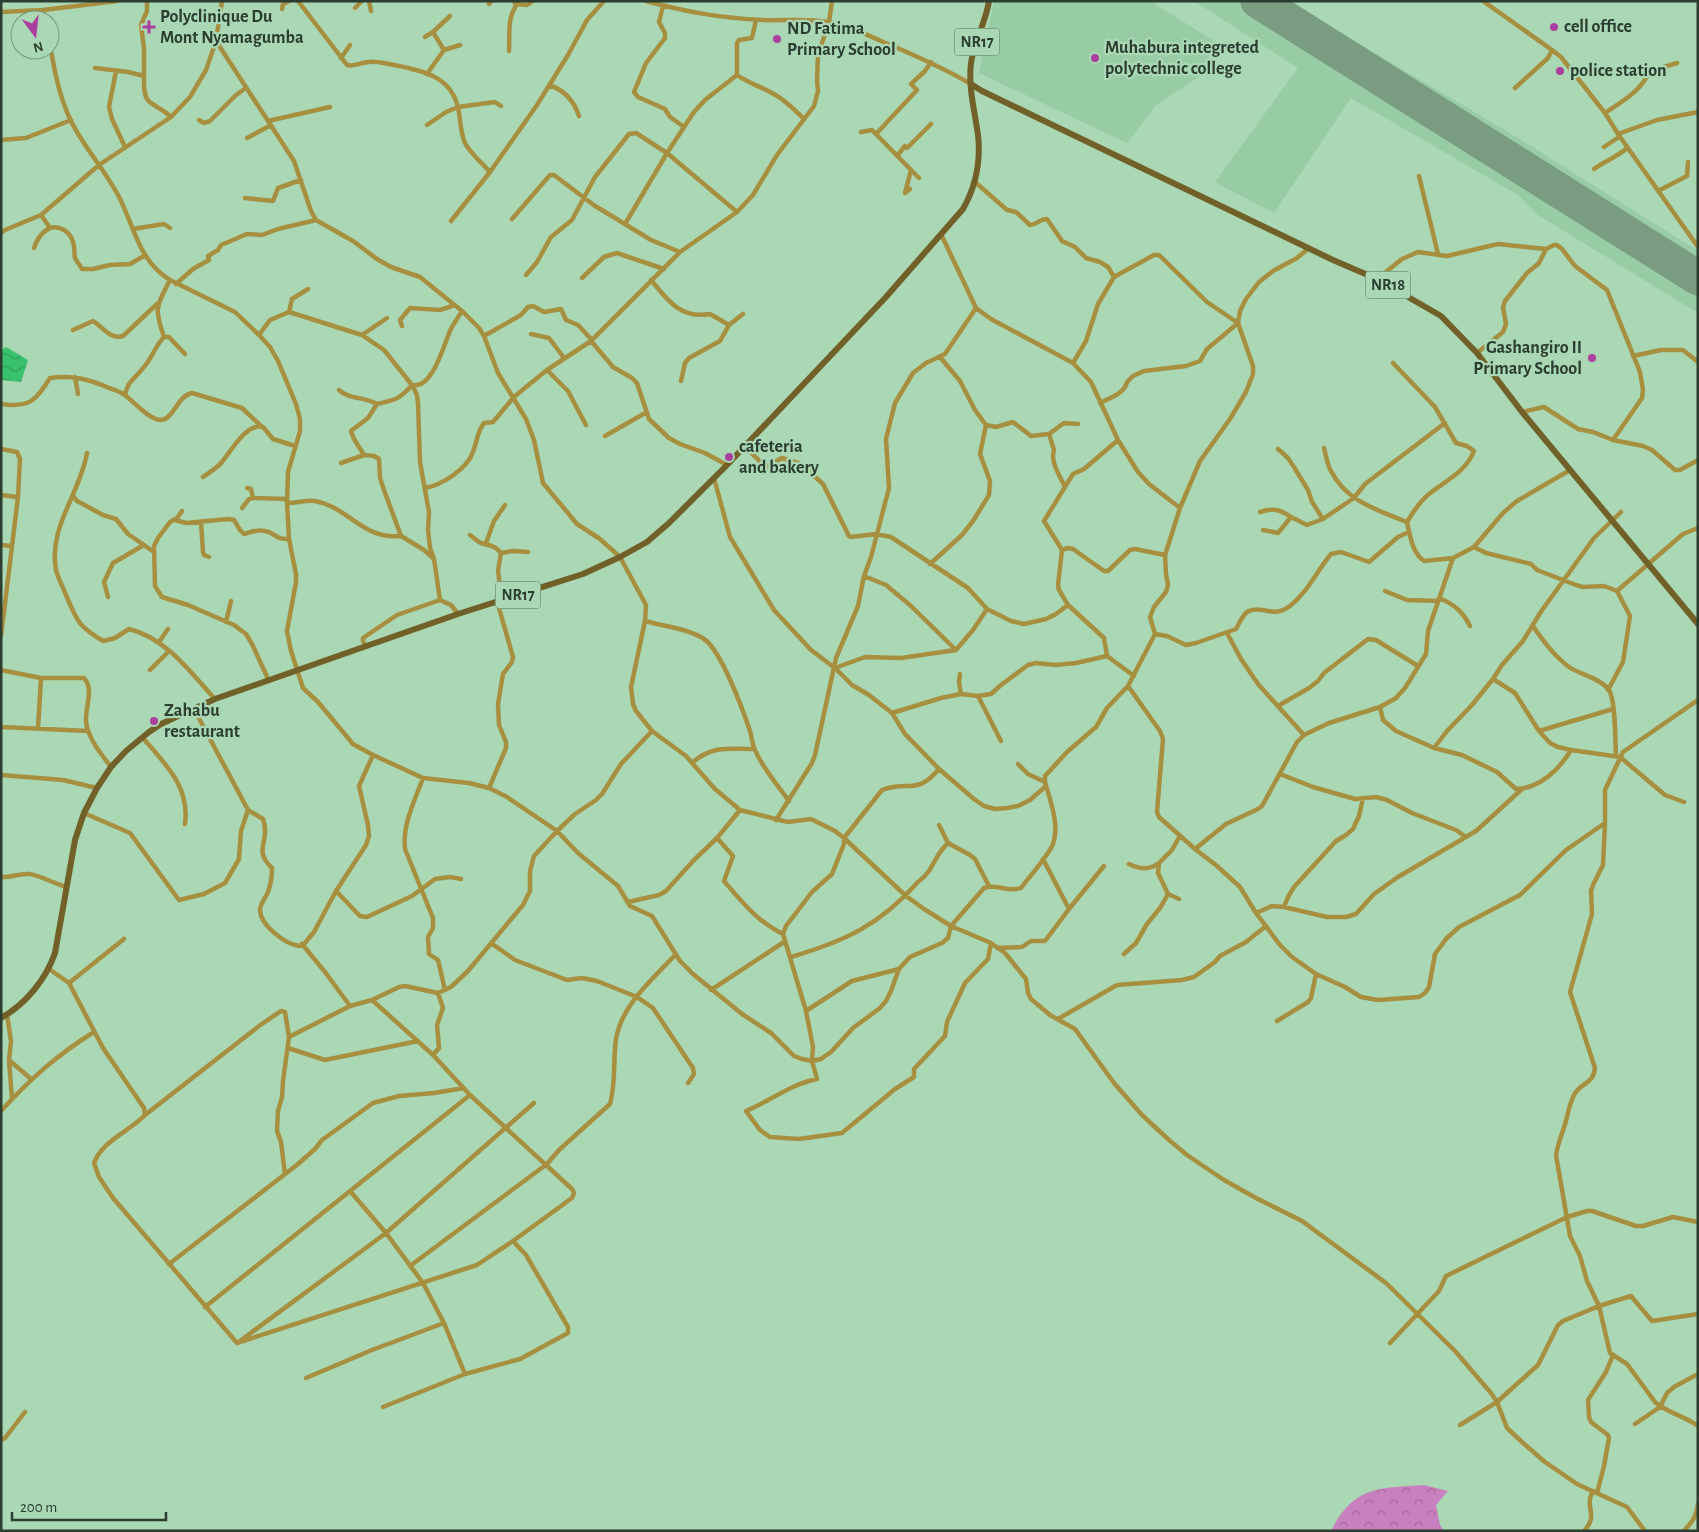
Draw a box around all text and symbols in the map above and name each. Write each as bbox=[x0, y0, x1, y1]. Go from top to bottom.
place label: Polyclinique Du Mont Nyamagumba bbox=[160, 8, 304, 47]
north arrow bbox=[10, 10, 60, 60]
place label: cell office bbox=[1564, 18, 1632, 36]
marker: Polyclinique Du Mont Nyamagumba bbox=[142, 20, 156, 34]
place label: ND Fatima Primary School bbox=[787, 20, 896, 59]
marker: cell office bbox=[1548, 21, 1560, 33]
road number: NR17 bbox=[954, 28, 1000, 56]
marker: ND Fatima Primary School bbox=[771, 33, 783, 45]
text: N bbox=[32, 39, 45, 55]
place label: Muhabura integreted polytechnic college bbox=[1105, 39, 1260, 78]
marker: Muhabura integreted polytechnic college bbox=[1089, 52, 1101, 64]
place label: police station bbox=[1570, 62, 1667, 80]
marker: police station bbox=[1554, 65, 1566, 77]
road number: NR18 bbox=[1366, 272, 1410, 298]
place label: Gashangiro II Primary School bbox=[1473, 339, 1582, 378]
marker: Gashangiro II Primary School bbox=[1586, 352, 1598, 364]
place label: cafeteria and bakery bbox=[739, 438, 820, 477]
marker: cafeteria and bakery bbox=[723, 451, 735, 463]
road number: NR17 bbox=[496, 582, 540, 608]
place label: Zahabu restaurant bbox=[164, 702, 240, 741]
marker: Zahabu restaurant bbox=[148, 715, 160, 727]
scale bar bbox=[12, 1490, 166, 1522]
text: 200 m bbox=[20, 1500, 57, 1515]

